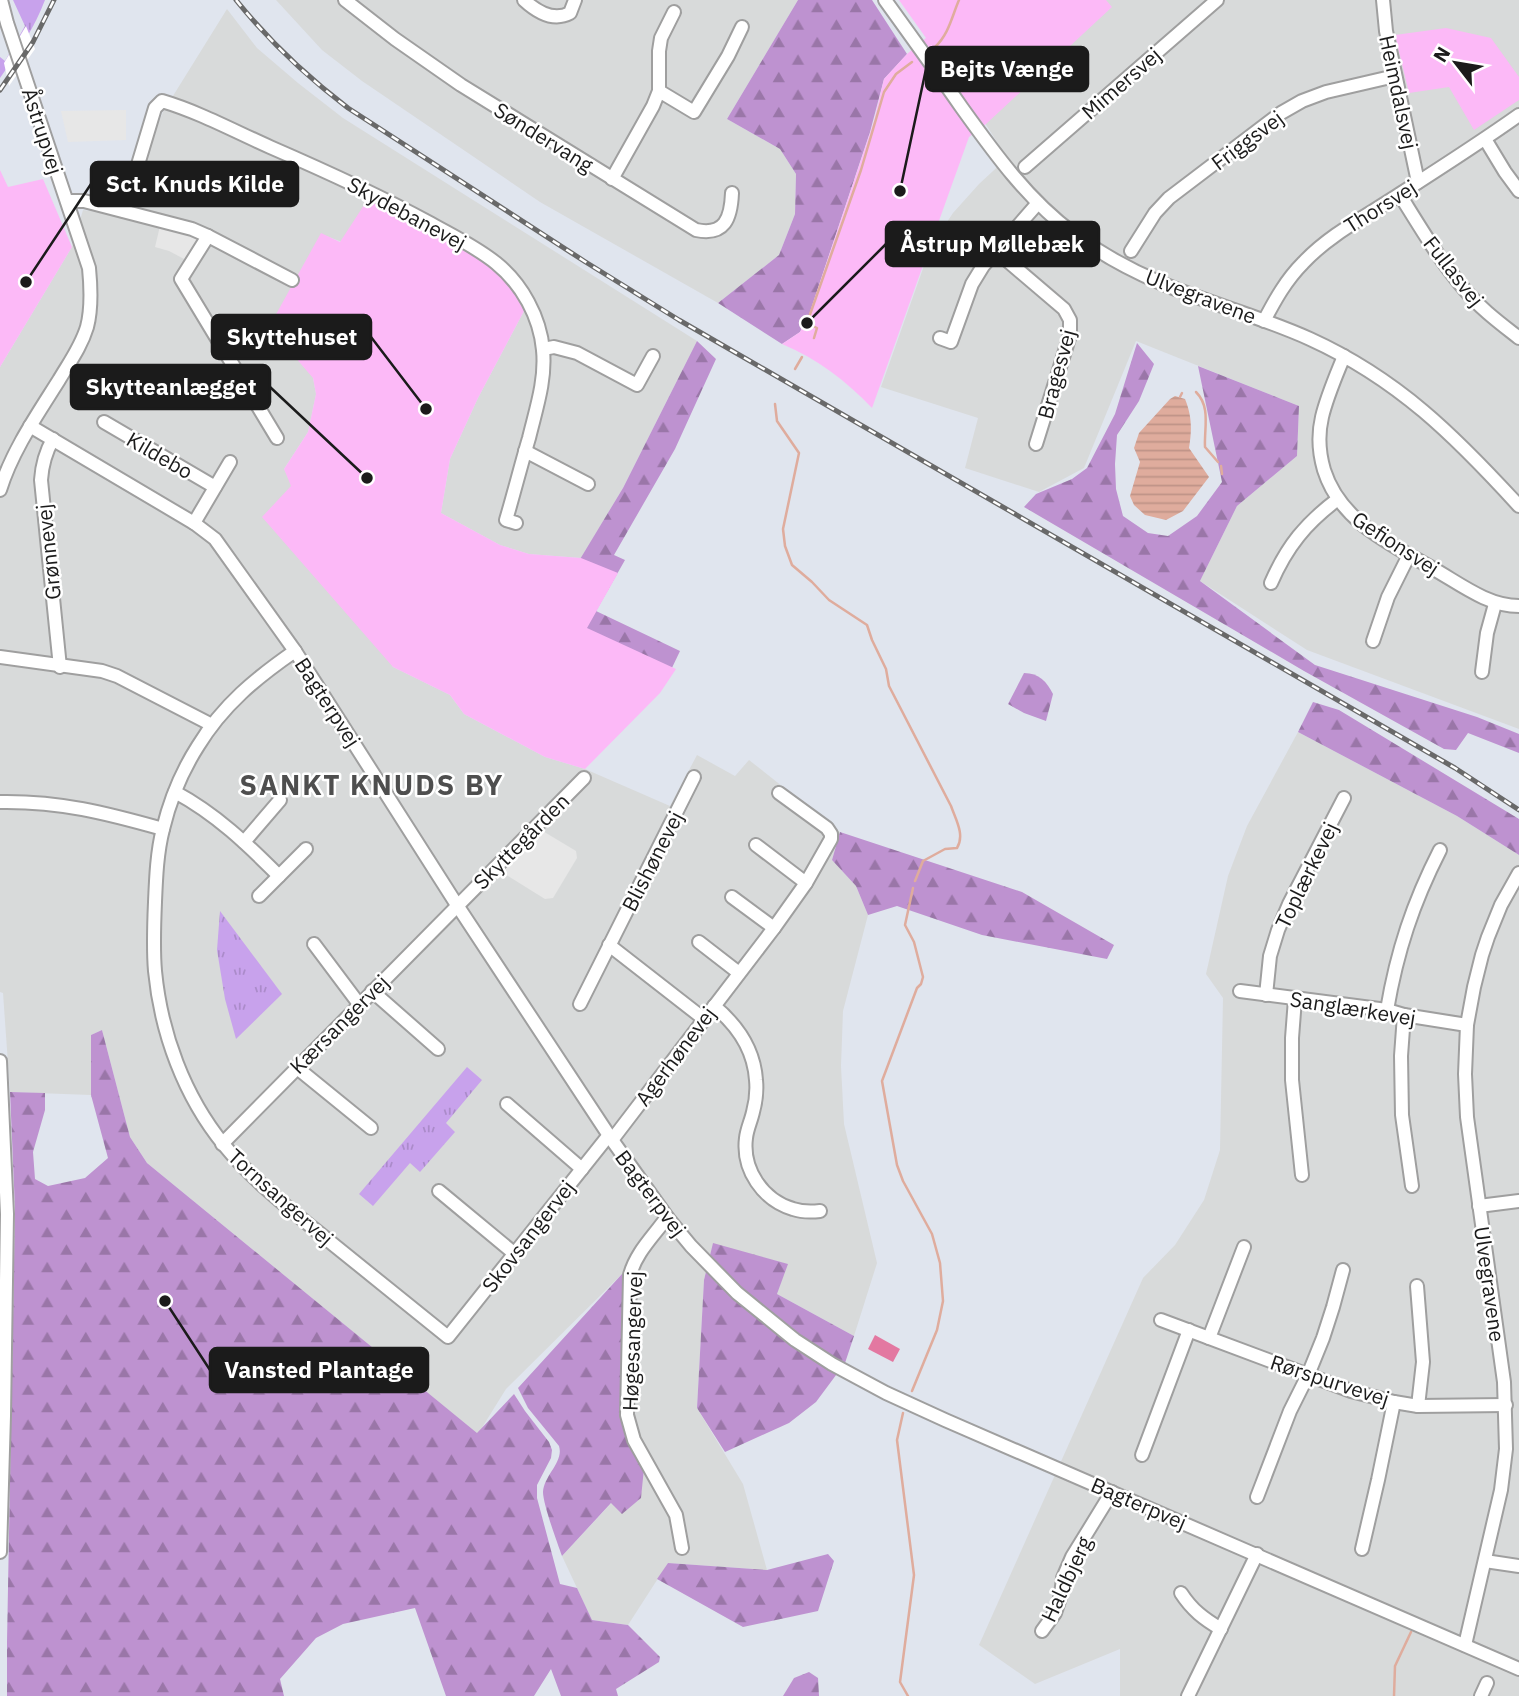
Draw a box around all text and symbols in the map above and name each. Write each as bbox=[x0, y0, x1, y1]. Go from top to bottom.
north arrow bbox=[1421, 28, 1491, 98]
street label: Heimdalsvej bbox=[1373, 32, 1425, 152]
street label: Mimersvej bbox=[1075, 41, 1167, 125]
text: N bbox=[1428, 42, 1455, 66]
callout: Bejts Vænge bbox=[926, 47, 1088, 91]
text: Bejts Vænge bbox=[940, 53, 1074, 83]
street label: Åstrupvej bbox=[16, 84, 70, 178]
street label: Søndervang bbox=[489, 95, 599, 179]
street label: Friggsvej bbox=[1205, 104, 1289, 176]
callout: Sct. Knuds Kilde bbox=[91, 162, 298, 206]
text: Sct. Knuds Kilde bbox=[106, 168, 284, 198]
street label: Skydebanevej bbox=[343, 170, 471, 256]
street label: Thorsvej bbox=[1339, 173, 1421, 239]
callout: Åstrup Møllebæk bbox=[886, 222, 1099, 266]
text: Åstrup Møllebæk bbox=[900, 228, 1085, 258]
street label: Fullasvej bbox=[1418, 230, 1490, 312]
street label: Ulvegravene bbox=[1142, 262, 1260, 330]
callout: Skyttehuset bbox=[212, 315, 371, 359]
text: Skyttehuset bbox=[227, 321, 358, 351]
street label: Bragesvej bbox=[1031, 326, 1081, 422]
callout: Skytteanlægget bbox=[71, 365, 270, 409]
text: Skytteanlægget bbox=[86, 371, 257, 401]
street label: Kildebo bbox=[122, 425, 198, 485]
street label: Grønnevej bbox=[29, 503, 67, 601]
street label: Gefionsvej bbox=[1347, 504, 1445, 582]
street label: Bagterpvej bbox=[289, 652, 367, 752]
district label: SANKT KNUDS BY bbox=[239, 766, 505, 803]
street label: Skyttegården bbox=[467, 787, 575, 895]
street label: Blishønevej bbox=[615, 806, 689, 916]
street label: Toplærkevej bbox=[1268, 817, 1344, 933]
street label: Kærsangervej bbox=[283, 968, 395, 1080]
street label: Sanglærkevej bbox=[1288, 984, 1418, 1032]
street label: Agerhønevej bbox=[628, 1001, 722, 1111]
street label: Tornsangervej bbox=[222, 1142, 340, 1252]
street label: Bagterpvej bbox=[609, 1144, 693, 1242]
street label: Skovsangervej bbox=[475, 1174, 581, 1298]
street label: Ulvegravene bbox=[1468, 1224, 1512, 1344]
street label: Høgesangervej bbox=[616, 1271, 648, 1411]
callout: Vansted Plantage bbox=[210, 1348, 428, 1392]
street label: Rørspurvevej bbox=[1267, 1348, 1393, 1412]
text: Vansted Plantage bbox=[224, 1354, 414, 1384]
street label: Bagterpvej bbox=[1087, 1470, 1191, 1536]
street label: Haldbjerg bbox=[1034, 1532, 1098, 1626]

